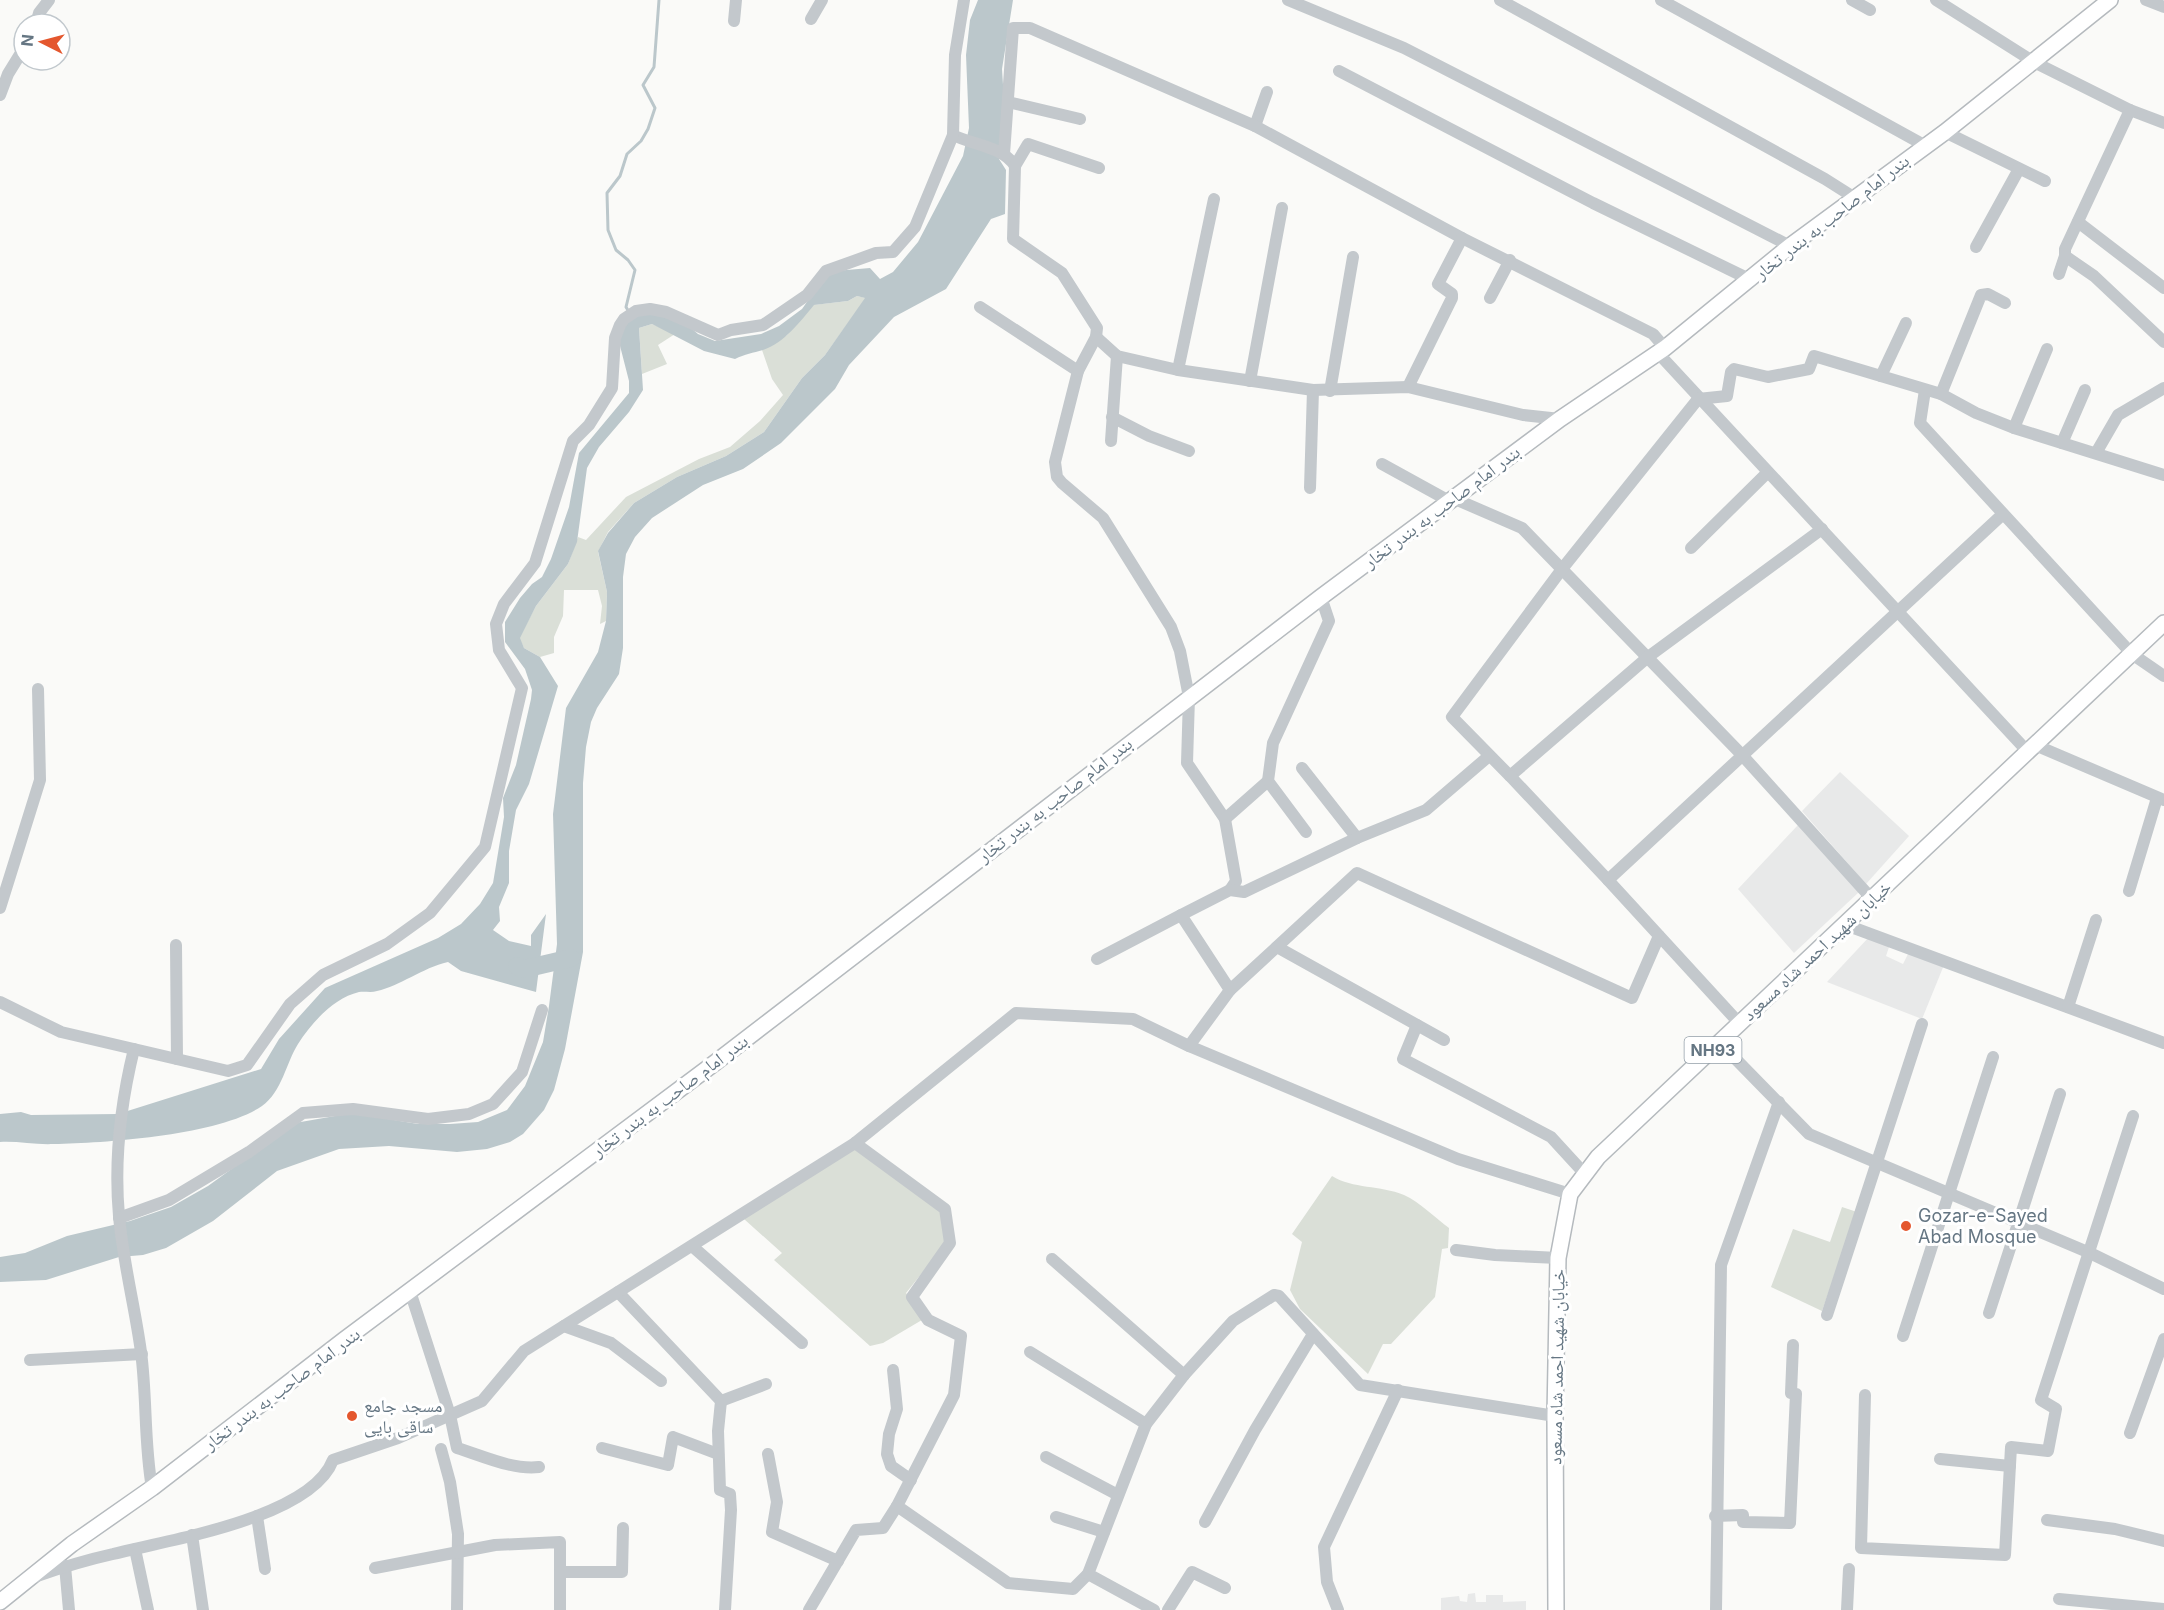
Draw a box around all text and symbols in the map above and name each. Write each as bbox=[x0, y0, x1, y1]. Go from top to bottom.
north arrow bbox=[12, 12, 72, 72]
text: N bbox=[16, 33, 38, 48]
street label: بندر امام صاحب به بندر تخار bbox=[1750, 150, 1914, 286]
street label: بندر امام صاحب به بندر تخار bbox=[1359, 441, 1525, 574]
street label: بندر امام صاحب به بندر تخار bbox=[973, 733, 1137, 869]
street label: خیابان شهید احمد شاه مسعود bbox=[1738, 876, 1896, 1026]
street label: بندر امام صاحب به بندر تخار bbox=[587, 1030, 753, 1163]
road number: NH93 bbox=[1684, 1037, 1742, 1063]
place label: Gozar-e-Sayed Abad Mosque bbox=[1918, 1205, 2048, 1247]
marker: Gozar-e-Sayed Abad Mosque bbox=[1899, 1219, 1913, 1233]
street label: خیابان شهید احمد شاه مسعود bbox=[1544, 1269, 1570, 1465]
street label: بندر امام صاحب به بندر تخار bbox=[199, 1323, 365, 1456]
place label: مسجد جامع ساقی بایی bbox=[364, 1395, 443, 1438]
marker: مسجد جامع ساقی بایی bbox=[345, 1409, 359, 1423]

